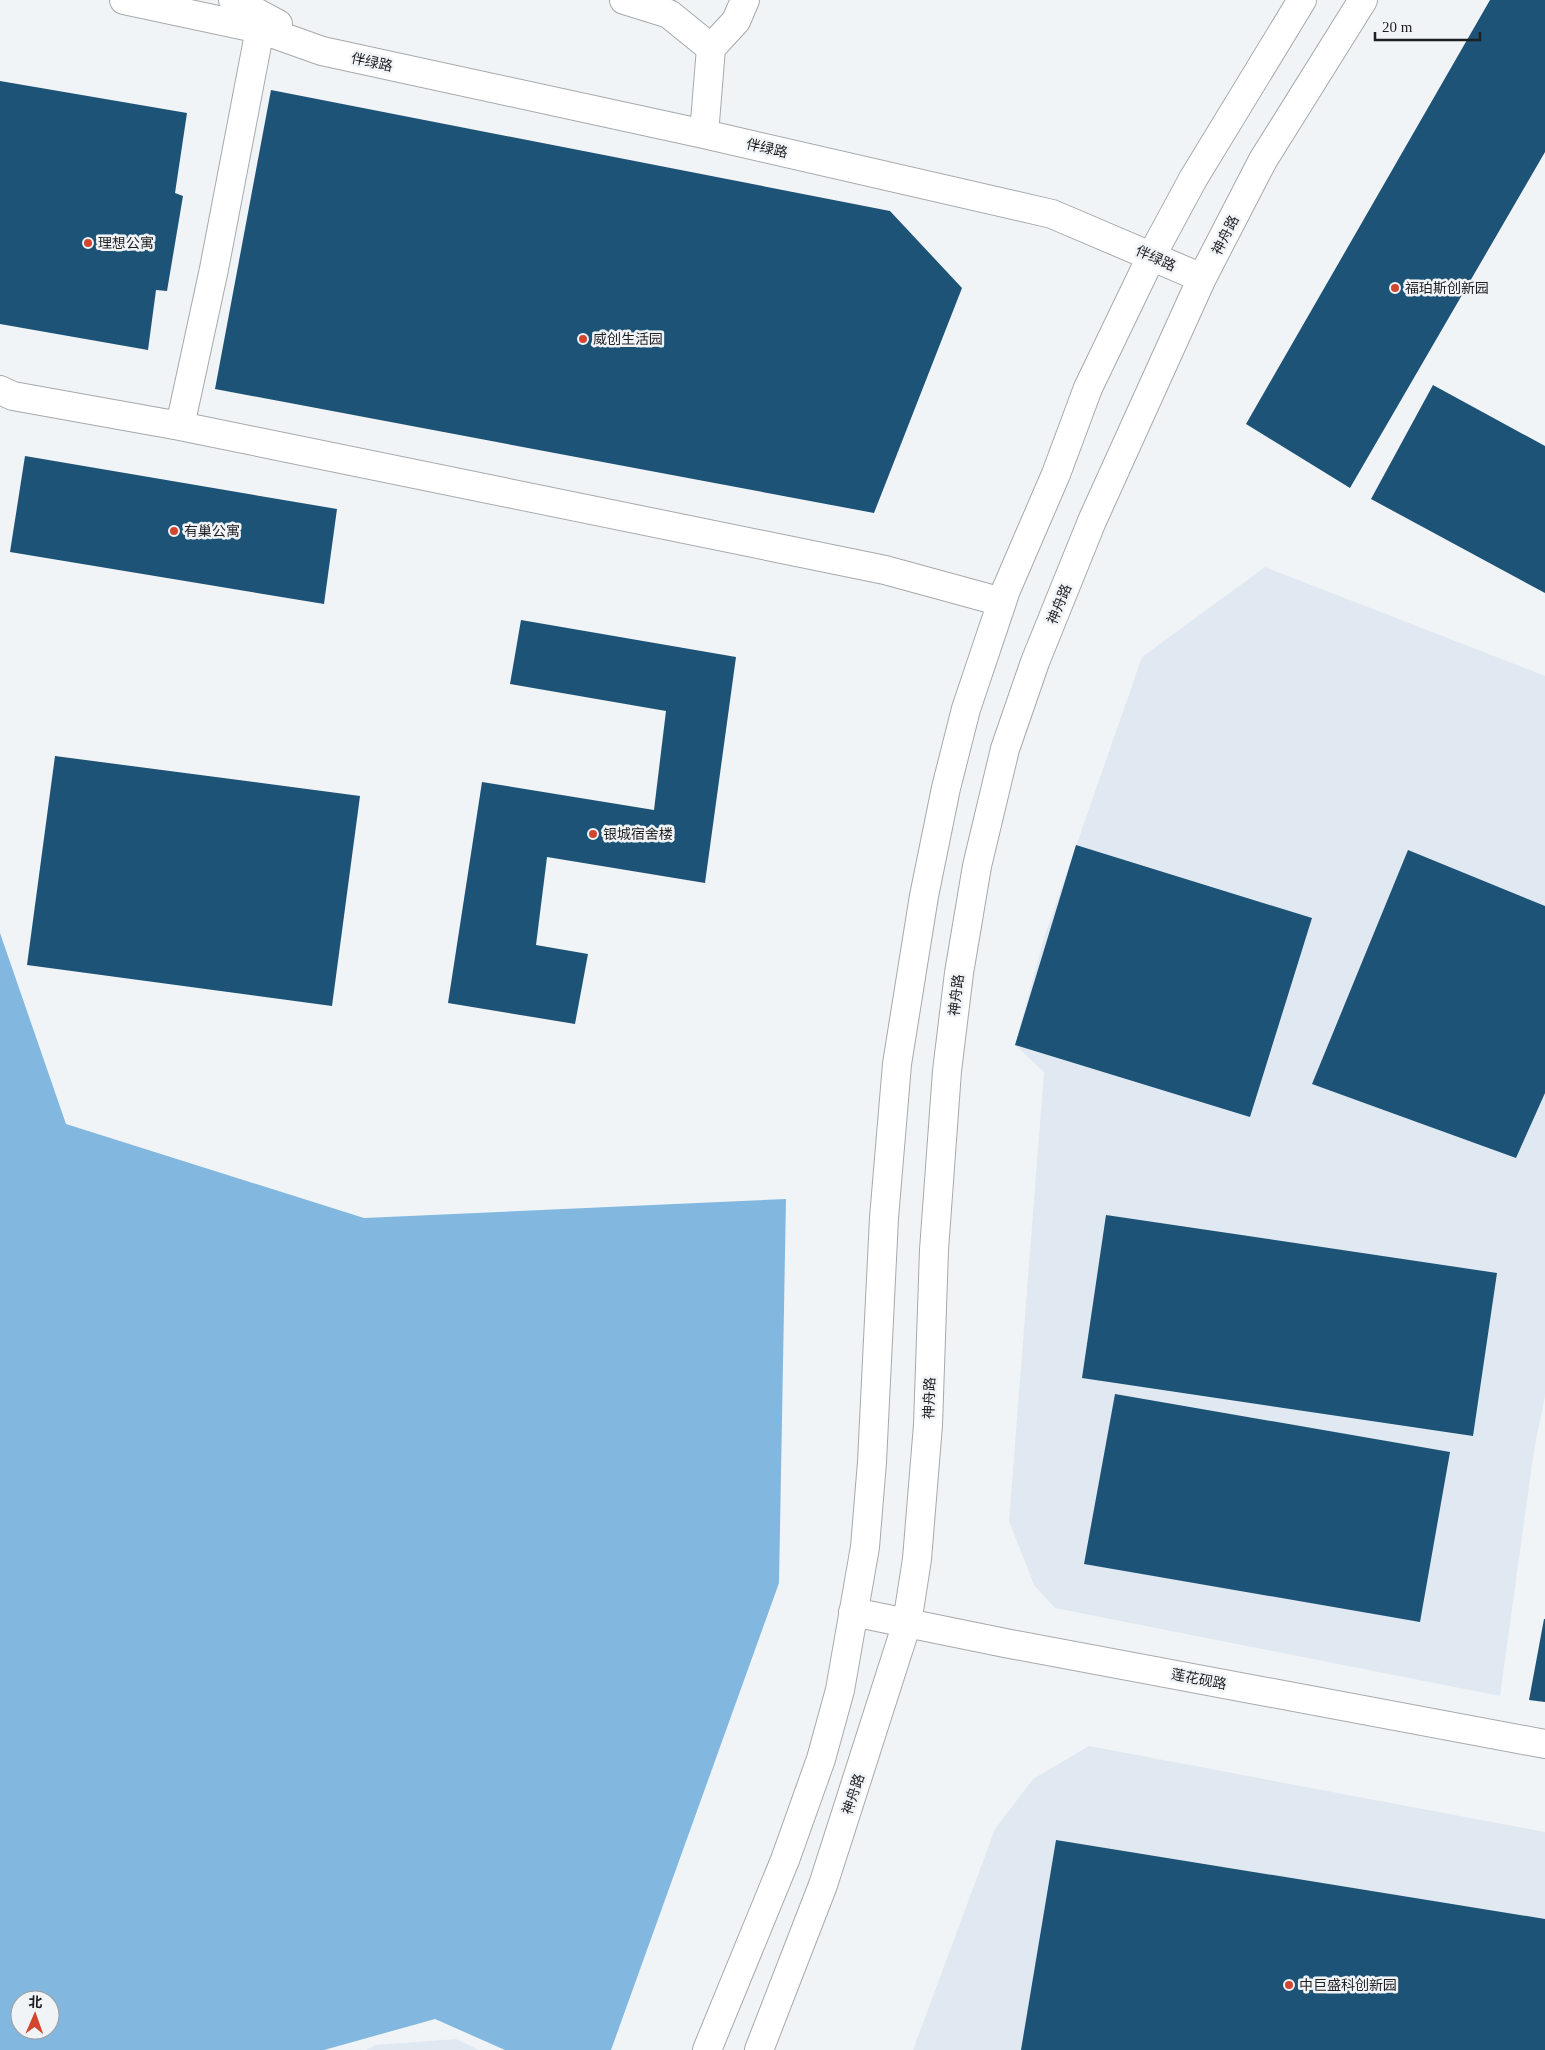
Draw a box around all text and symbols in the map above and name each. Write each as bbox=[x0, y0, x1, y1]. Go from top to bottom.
scale bar bbox=[1375, 10, 1480, 42]
text: 20 m bbox=[1382, 19, 1413, 35]
street label: 伴绿路 bbox=[350, 50, 394, 74]
street label: 伴绿路 bbox=[745, 135, 789, 161]
street label: 神舟路 bbox=[1209, 213, 1242, 257]
place label: 理想公寓 bbox=[98, 235, 154, 251]
marker: 理想公寓 bbox=[82, 237, 94, 249]
street label: 伴绿路 bbox=[1134, 242, 1178, 274]
place label: 福珀斯创新园 bbox=[1405, 280, 1489, 296]
marker: 福珀斯创新园 bbox=[1389, 282, 1401, 294]
place label: 威创生活园 bbox=[593, 331, 663, 347]
marker: 威创生活园 bbox=[577, 333, 589, 345]
place label: 有巢公寓 bbox=[184, 523, 240, 539]
marker: 有巢公寓 bbox=[168, 525, 180, 537]
street label: 神舟路 bbox=[1045, 582, 1074, 626]
place label: 银城宿舍楼 bbox=[603, 826, 673, 842]
marker: 银城宿舍楼 bbox=[587, 828, 599, 840]
street label: 神舟路 bbox=[946, 973, 966, 1017]
street label: 神舟路 bbox=[921, 1377, 938, 1419]
street label: 莲花砚路 bbox=[1170, 1667, 1228, 1692]
street label: 神舟路 bbox=[840, 1772, 867, 1816]
place label: 中巨盛科创新园 bbox=[1299, 1977, 1397, 1993]
marker: 中巨盛科创新园 bbox=[1283, 1979, 1295, 1991]
north arrow bbox=[10, 1990, 60, 2040]
text: 北 bbox=[28, 1995, 43, 2010]

